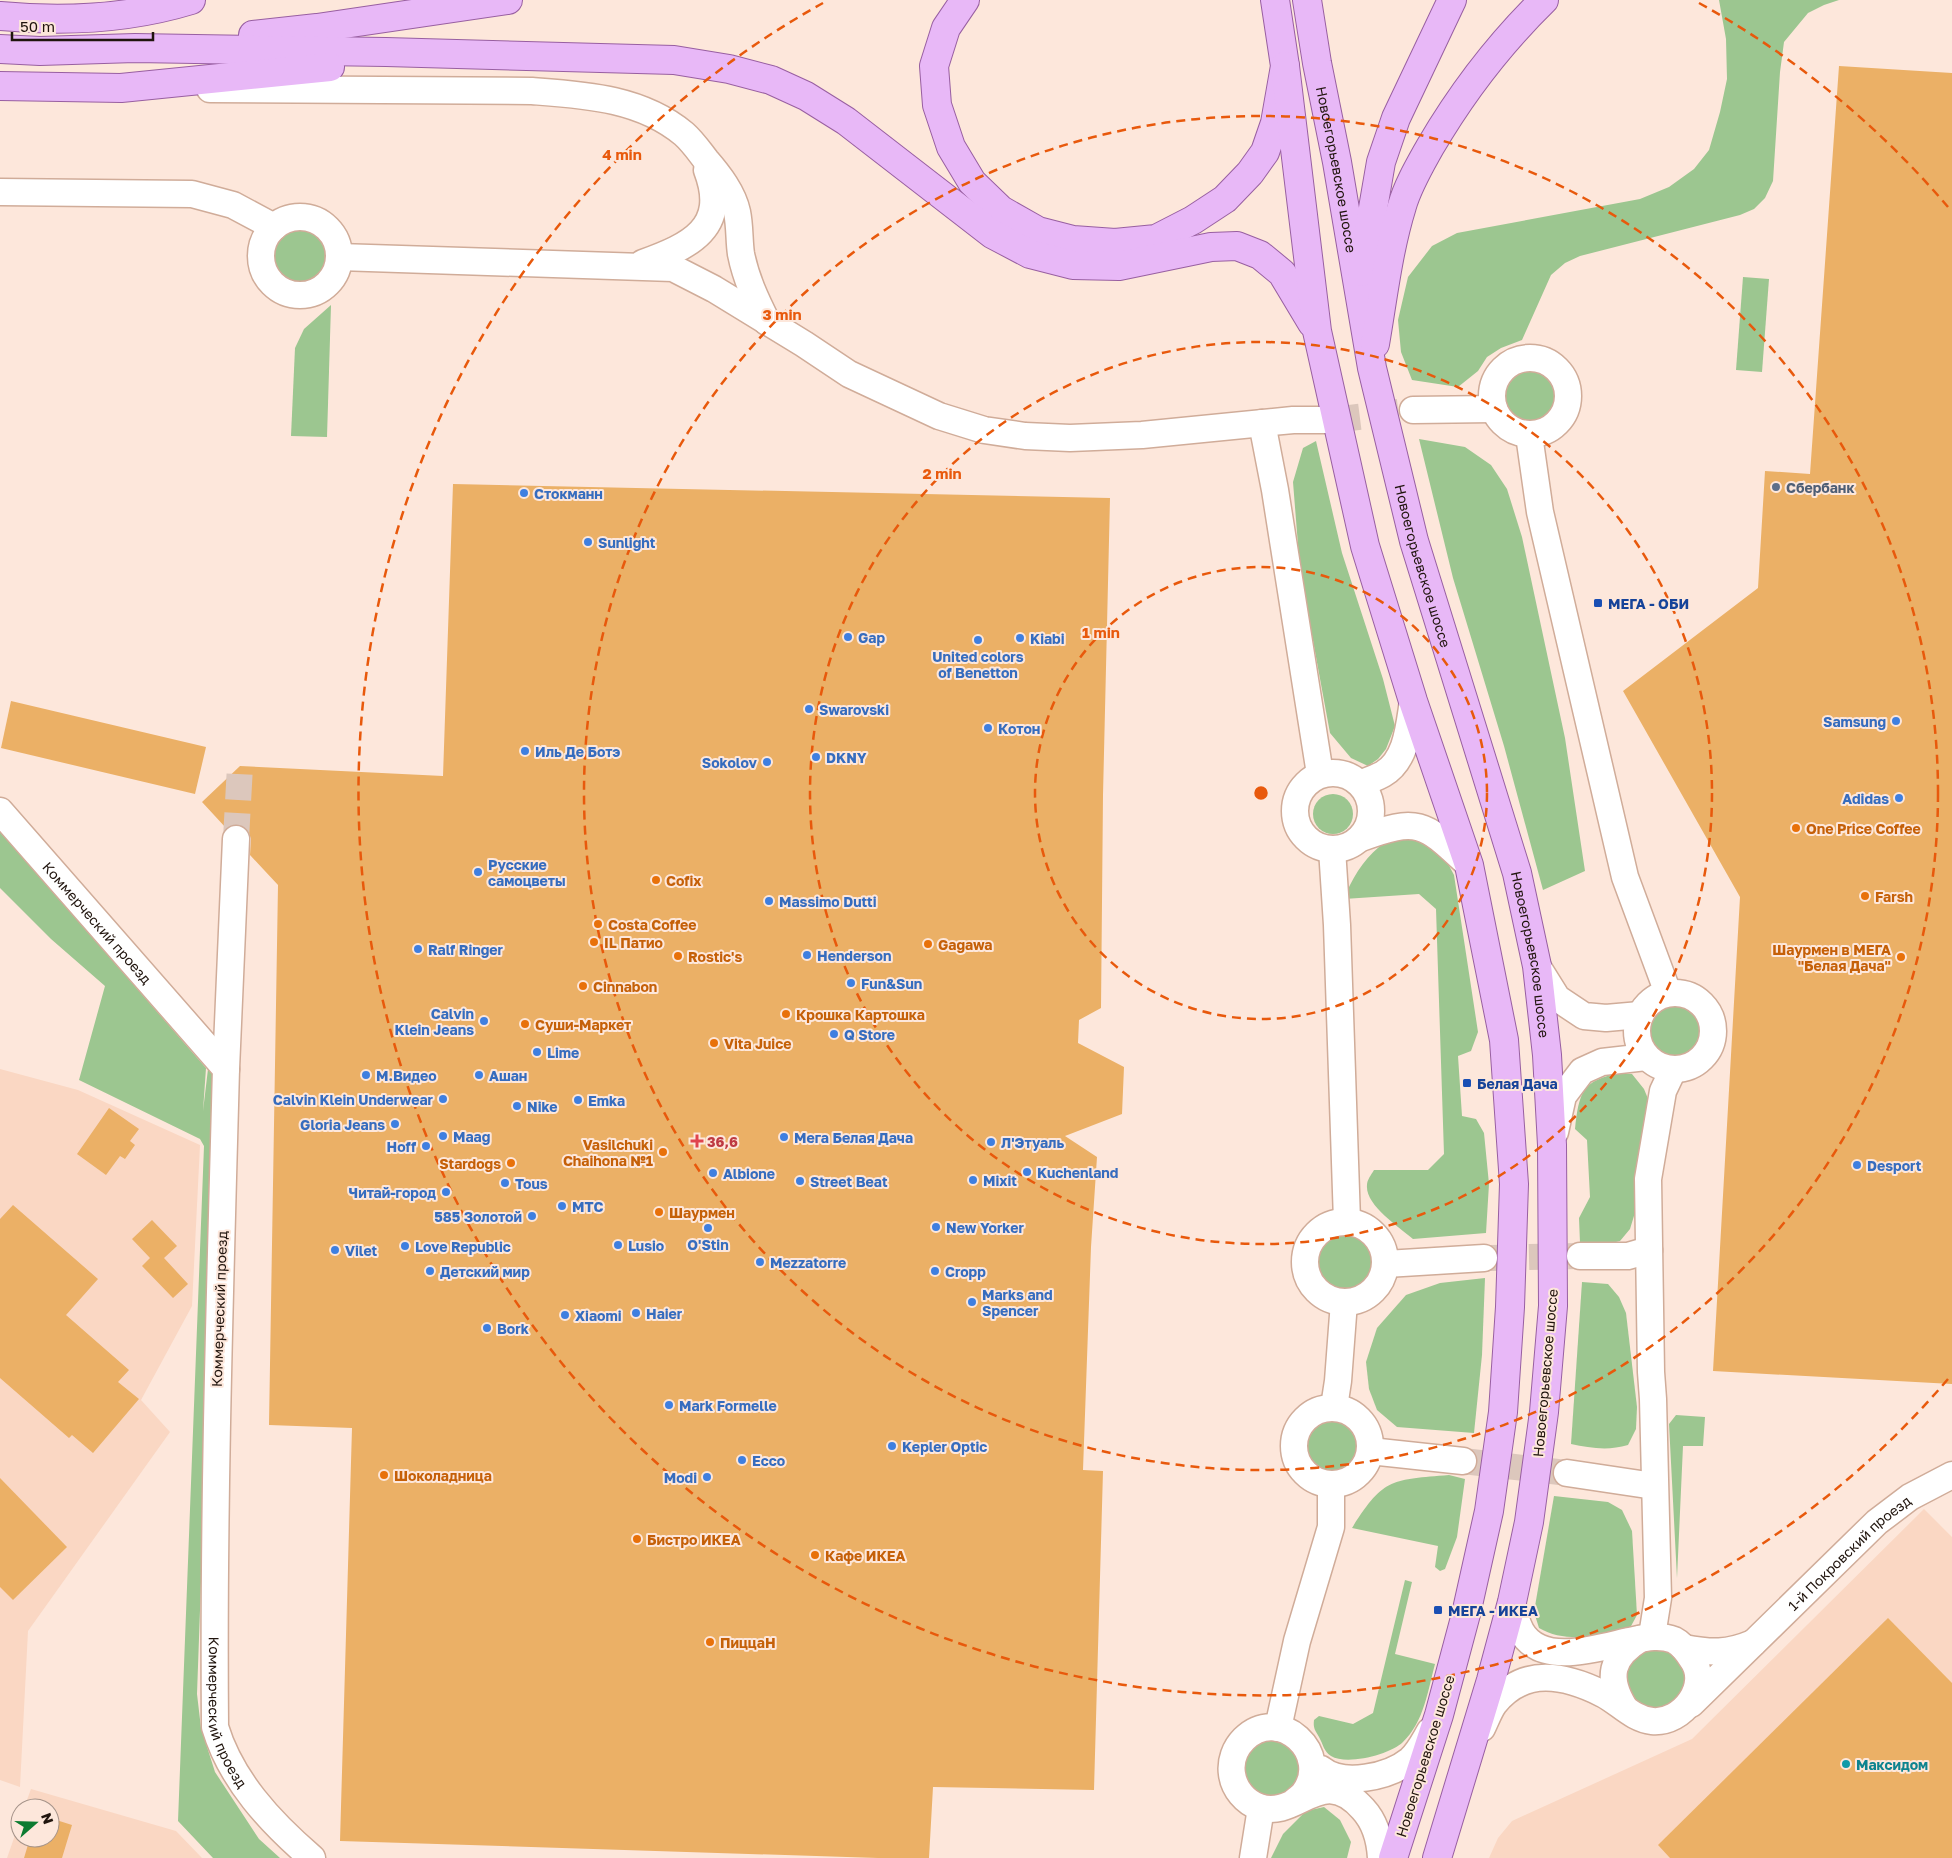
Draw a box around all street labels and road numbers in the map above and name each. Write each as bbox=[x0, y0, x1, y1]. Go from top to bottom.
street label: Новоегорьевское шоссе bbox=[1313, 85, 1361, 254]
street label: Новоегорьевское шоссе bbox=[1392, 482, 1455, 649]
street label: Коммерческий проезд bbox=[40, 858, 156, 987]
street label: Новоегорьевское шоссе bbox=[1508, 869, 1553, 1038]
street label: Коммерческий проезд bbox=[208, 1230, 230, 1387]
street label: Новоегорьевское шоссе bbox=[1529, 1288, 1561, 1458]
street label: 1-й Покровский проезд bbox=[1784, 1491, 1914, 1613]
street label: Коммерческий проезд bbox=[206, 1637, 252, 1791]
street label: Новоегорьевское шоссе bbox=[1392, 1673, 1458, 1839]

